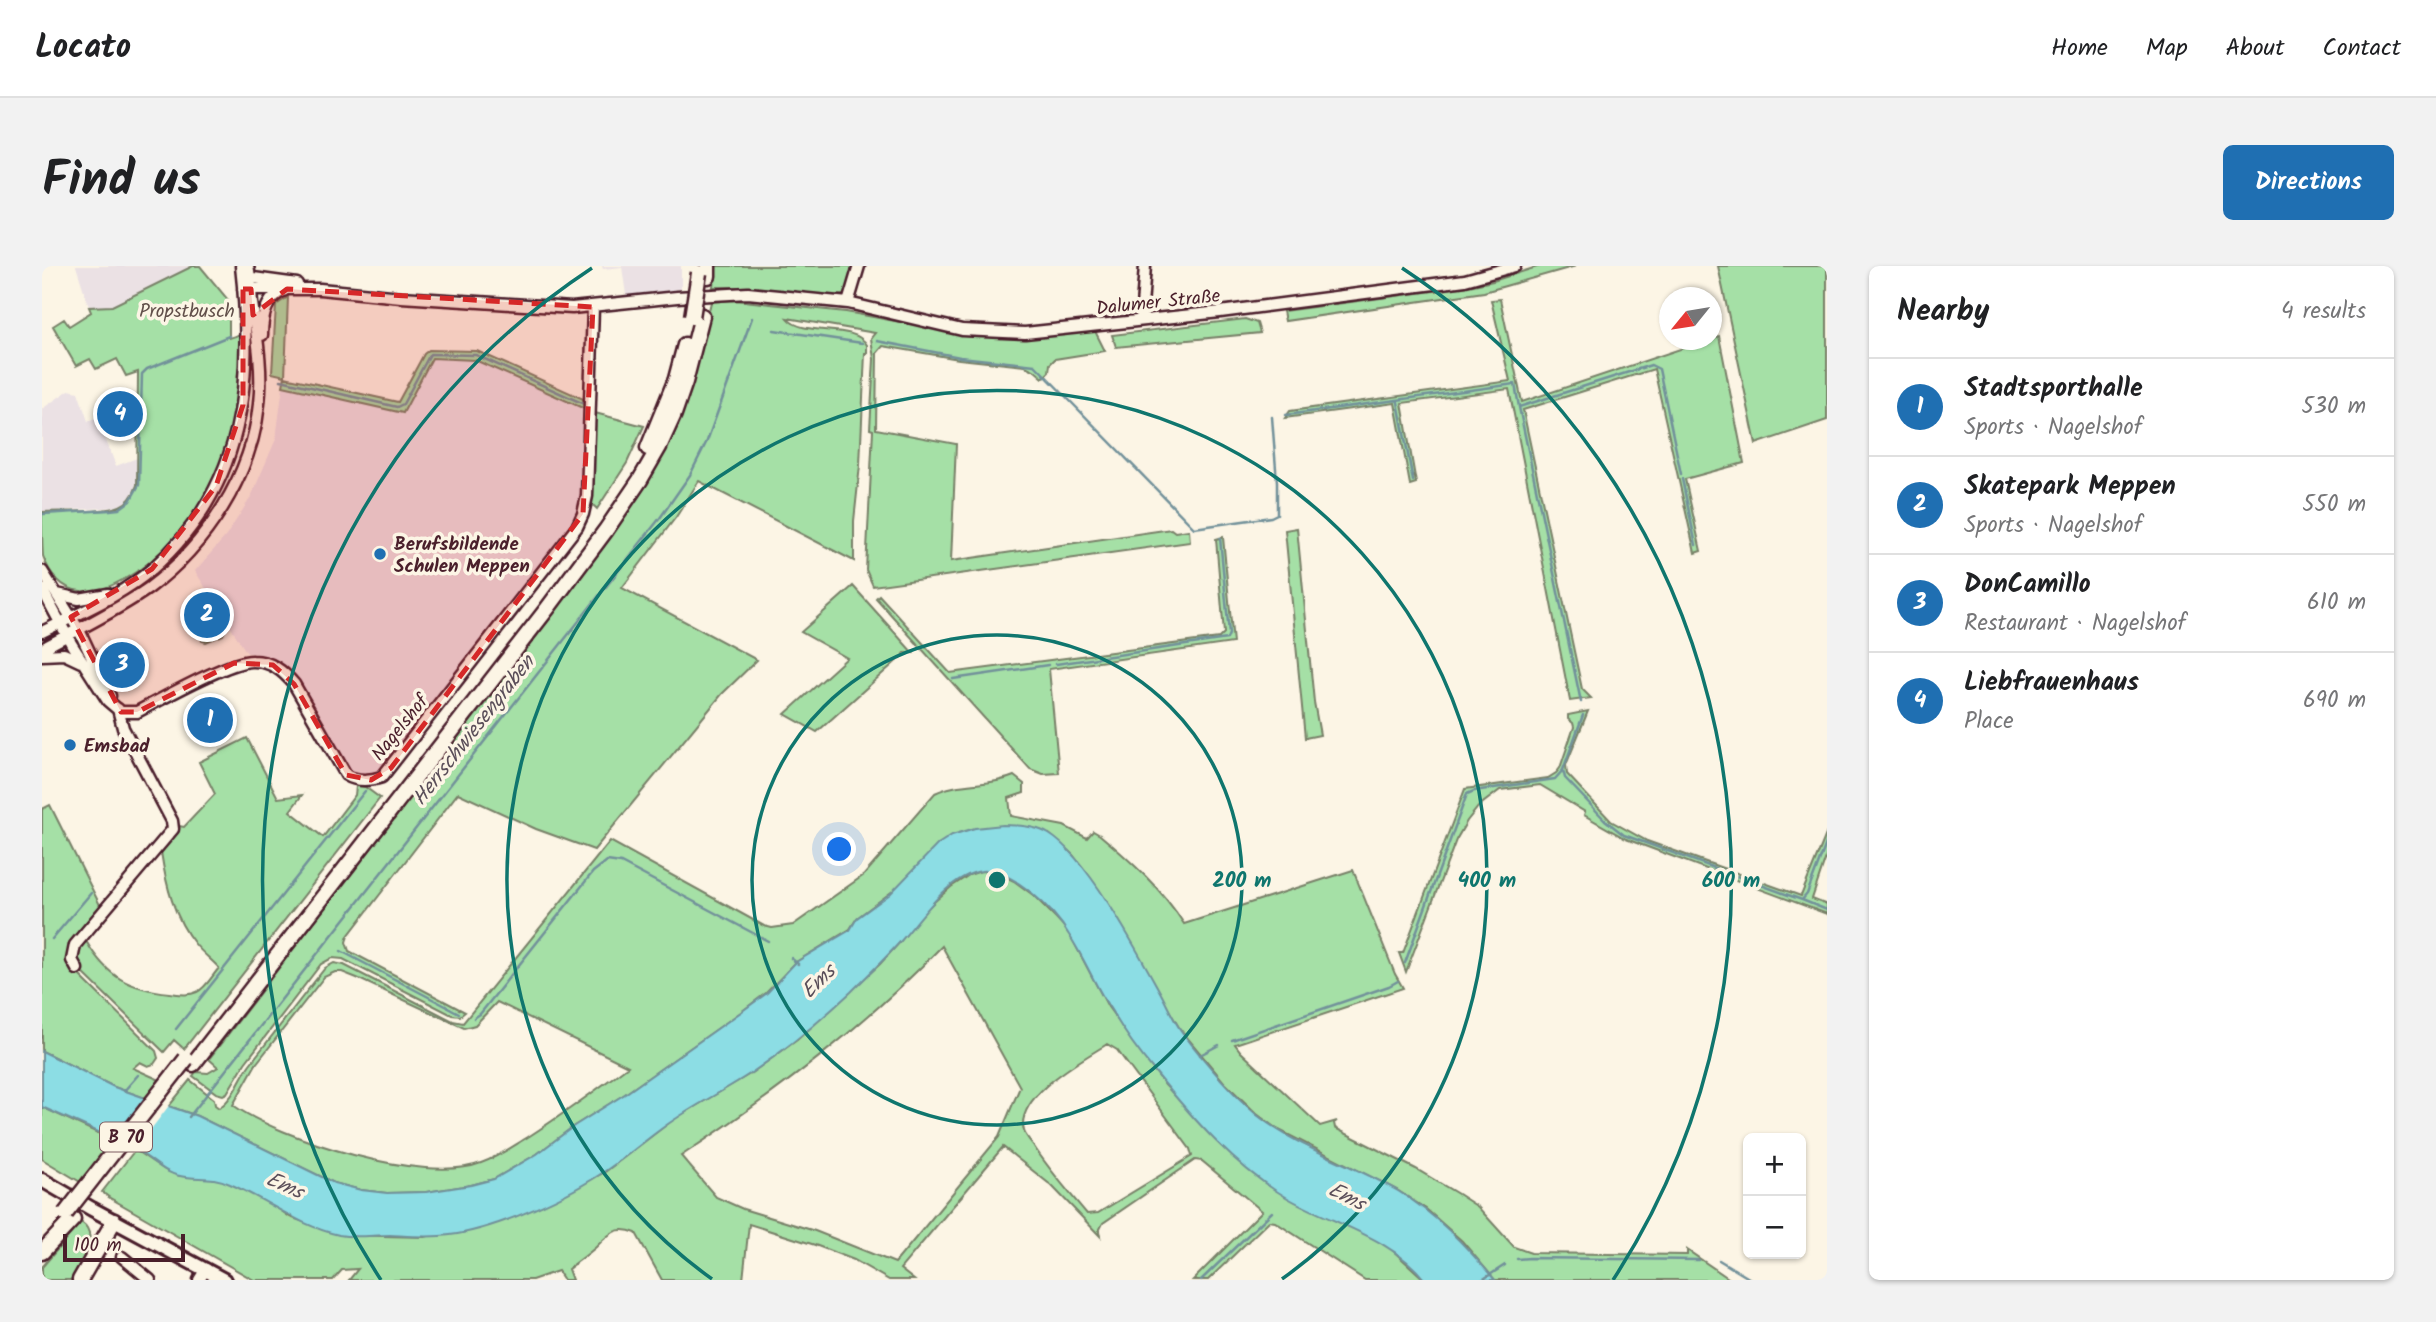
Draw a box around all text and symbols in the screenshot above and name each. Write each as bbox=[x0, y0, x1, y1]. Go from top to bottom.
text: Locato bbox=[35, 22, 131, 75]
text: Home bbox=[2051, 29, 2108, 68]
text: Map bbox=[2146, 29, 2188, 68]
text: About bbox=[2226, 29, 2284, 68]
text: Contact bbox=[2322, 29, 2401, 68]
text: Find us bbox=[42, 143, 200, 221]
button: Directions bbox=[2223, 145, 2394, 220]
street label: Dalumer Straße bbox=[1095, 281, 1222, 324]
north arrow bbox=[1659, 287, 1722, 350]
text: Nearby bbox=[1897, 288, 1989, 336]
text: 4 results bbox=[2281, 294, 2366, 330]
park label: Propstbusch bbox=[139, 297, 235, 327]
text: Stadtsporthalle bbox=[1964, 368, 2143, 410]
pin: 4 bbox=[97, 388, 143, 440]
text: 1 bbox=[1917, 389, 1923, 425]
text: 530 m bbox=[2301, 389, 2366, 425]
text: Sports · Nagelshof bbox=[1964, 410, 2142, 446]
text: Skatepark Meppen bbox=[1964, 466, 2176, 508]
text: 2 bbox=[1913, 487, 1927, 523]
text: 550 m bbox=[2302, 487, 2366, 523]
text: Sports · Nagelshof bbox=[1964, 508, 2142, 544]
place label: Berufsbildende Schulen Meppen bbox=[394, 530, 530, 582]
marker: Berufsbildende Schulen Meppen bbox=[372, 546, 388, 562]
text: DonCamillo bbox=[1964, 564, 2091, 606]
text: 3 bbox=[1914, 585, 1926, 621]
text: 610 m bbox=[2307, 585, 2366, 621]
pin: 2 bbox=[184, 589, 230, 641]
text: Restaurant · Nagelshof bbox=[1964, 606, 2186, 642]
pin: 3 bbox=[99, 639, 145, 691]
water label: Herrschwiesengraben bbox=[405, 647, 545, 813]
text: Liebfrauenhaus bbox=[1964, 662, 2139, 704]
text: 4 bbox=[1914, 683, 1926, 719]
text: 690 m bbox=[2303, 683, 2366, 719]
street label: Nagelshof bbox=[364, 687, 438, 768]
pin: 1 bbox=[187, 694, 233, 746]
text: Place bbox=[1964, 704, 2014, 740]
place label: Emsbad bbox=[84, 732, 150, 762]
marker: Emsbad bbox=[62, 737, 78, 753]
your location bbox=[822, 832, 856, 866]
text: 200 m bbox=[1212, 865, 1272, 898]
text: 400 m bbox=[1458, 865, 1516, 898]
text: 600 m bbox=[1702, 865, 1760, 898]
centre of rings bbox=[985, 868, 1009, 892]
water label: Ems bbox=[794, 956, 846, 1007]
road number: B 70 bbox=[100, 1122, 152, 1152]
map controls bbox=[1743, 1133, 1806, 1259]
button: + bbox=[1743, 1133, 1806, 1196]
water label: Ems bbox=[260, 1164, 310, 1210]
water label: Ems bbox=[1322, 1174, 1373, 1222]
button: − bbox=[1743, 1196, 1806, 1259]
scale bar bbox=[63, 1231, 186, 1263]
text: 100 m bbox=[74, 1231, 122, 1261]

